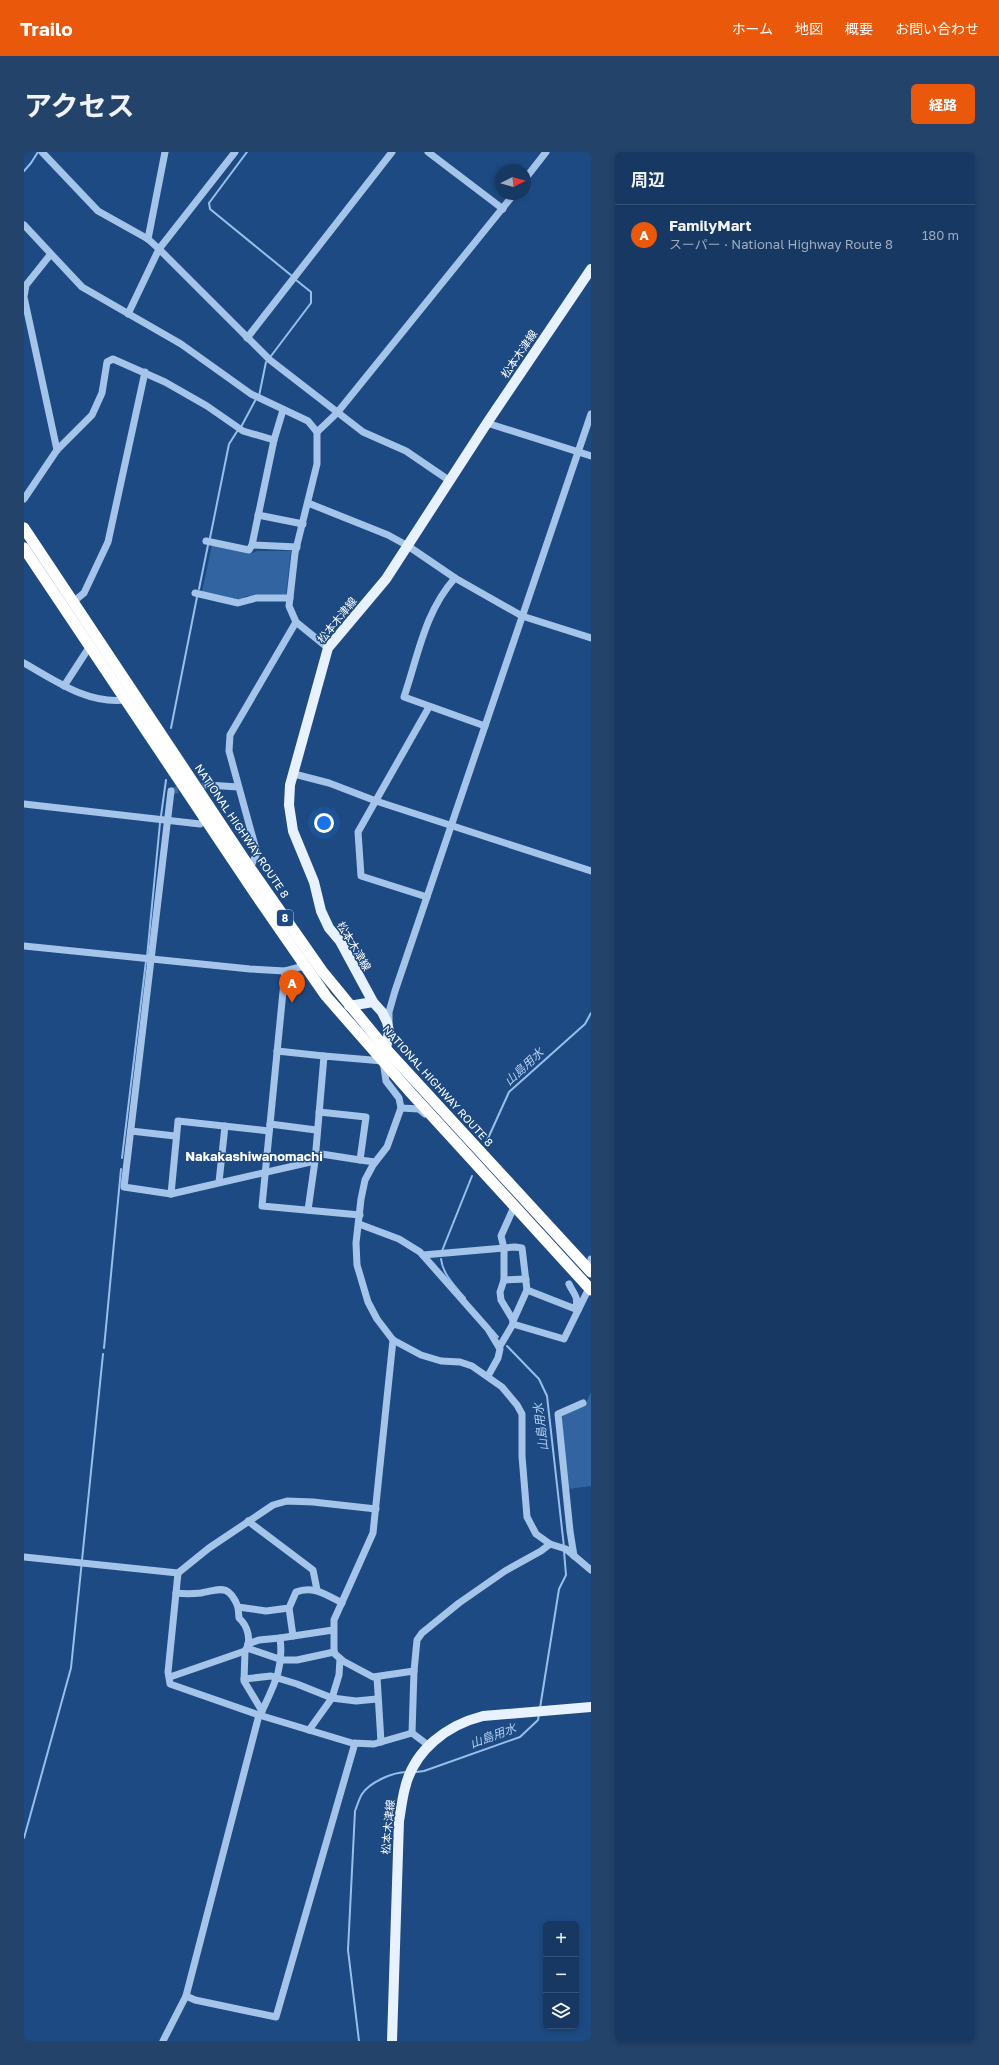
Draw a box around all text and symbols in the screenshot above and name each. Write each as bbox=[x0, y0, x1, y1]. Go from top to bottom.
text: Trailo bbox=[20, 17, 73, 40]
text: ホーム bbox=[731, 20, 773, 37]
text: 地図 bbox=[795, 20, 823, 37]
text: 概要 bbox=[845, 20, 873, 37]
text: お問い合わせ bbox=[895, 20, 979, 37]
button: 経路 bbox=[911, 84, 975, 124]
text: アクセス bbox=[24, 89, 135, 122]
north arrow bbox=[495, 164, 531, 200]
text: 周辺 bbox=[631, 169, 665, 190]
text: FamilyMart bbox=[669, 216, 751, 234]
text: A bbox=[639, 227, 649, 243]
text: 180 m bbox=[922, 227, 959, 243]
text: スーパー · National Highway Route 8 bbox=[669, 236, 893, 252]
street label: 松本木津線 bbox=[498, 327, 539, 380]
street label: 松本木津線 bbox=[314, 594, 359, 645]
street label: NATIONAL HIGHWAY ROUTE 8 bbox=[193, 761, 292, 900]
your location bbox=[314, 813, 334, 833]
road number: 8 bbox=[277, 910, 293, 926]
street label: 松本木津線 bbox=[335, 919, 374, 973]
pin: A bbox=[279, 970, 305, 1003]
street label: NATIONAL HIGHWAY ROUTE 8 bbox=[380, 1022, 496, 1149]
water label: 山島用水 bbox=[501, 1043, 548, 1088]
district label: Nakakashiwanomachi bbox=[185, 1148, 323, 1164]
water label: 山島用水 bbox=[530, 1400, 551, 1452]
water label: 山島用水 bbox=[468, 1719, 520, 1751]
street label: 松本木津線 bbox=[379, 1799, 396, 1855]
map controls bbox=[543, 1921, 579, 2029]
button: + bbox=[543, 1921, 579, 1957]
button: − bbox=[543, 1957, 579, 1993]
button: layers bbox=[543, 1993, 579, 2029]

